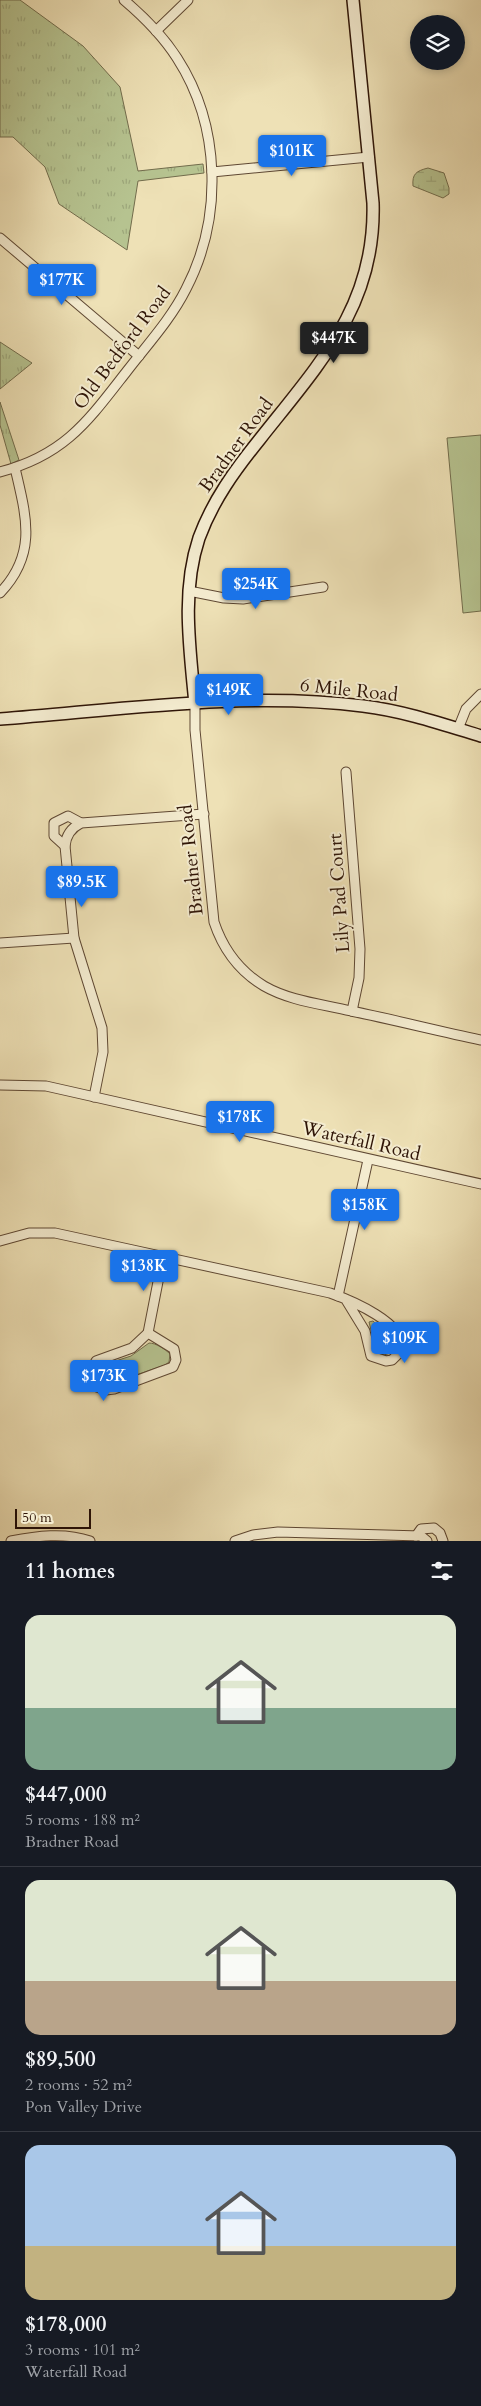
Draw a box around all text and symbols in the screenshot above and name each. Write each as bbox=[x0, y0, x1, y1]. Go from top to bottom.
map controls bbox=[410, 15, 465, 70]
button: layers bbox=[410, 15, 465, 70]
pin: $101K bbox=[257, 134, 327, 177]
text: $101K bbox=[269, 140, 315, 162]
pin: $177K bbox=[27, 264, 97, 306]
text: $177K bbox=[39, 269, 85, 291]
street label: Old Bedford Road bbox=[67, 281, 177, 415]
pin: $447K bbox=[299, 322, 369, 364]
text: $447K bbox=[311, 327, 357, 349]
street label: Bradner Road bbox=[193, 392, 279, 498]
pin: $254K bbox=[221, 568, 291, 610]
text: $254K bbox=[233, 573, 279, 595]
street label: 6 Mile Road bbox=[299, 672, 399, 708]
pin: $149K bbox=[194, 674, 264, 716]
text: $149K bbox=[206, 679, 252, 701]
street label: Bradner Road bbox=[172, 803, 210, 917]
street label: Lily Pad Court bbox=[322, 832, 356, 954]
pin: $89.5K bbox=[41, 866, 123, 908]
text: $89.5K bbox=[57, 871, 107, 893]
pin: $178K bbox=[205, 1100, 275, 1143]
text: $178K bbox=[217, 1106, 263, 1128]
street label: Waterfall Road bbox=[298, 1114, 423, 1167]
pin: $158K bbox=[330, 1188, 400, 1231]
text: $158K bbox=[342, 1194, 388, 1216]
pin: $138K bbox=[109, 1250, 179, 1292]
text: $138K bbox=[121, 1255, 167, 1277]
pin: $109K bbox=[370, 1322, 440, 1364]
text: $109K bbox=[382, 1327, 428, 1349]
pin: $173K bbox=[69, 1360, 139, 1402]
text: $173K bbox=[81, 1365, 127, 1387]
scale bar bbox=[15, 1506, 91, 1529]
text: 50 m bbox=[22, 1508, 52, 1527]
text: 11 homes bbox=[25, 1557, 115, 1586]
icon: filters bbox=[428, 1557, 456, 1585]
icon: home bbox=[196, 1647, 286, 1737]
text: $447,000 bbox=[25, 1780, 106, 1809]
text: 5 rooms · 188 m² bbox=[25, 1809, 140, 1831]
text: Bradner Road bbox=[25, 1831, 119, 1853]
icon: home bbox=[196, 1913, 286, 2003]
text: $89,500 bbox=[25, 2045, 96, 2074]
text: 2 rooms · 52 m² bbox=[25, 2074, 132, 2096]
text: Pon Valley Drive bbox=[25, 2096, 142, 2118]
icon: home bbox=[196, 2178, 286, 2268]
text: $178,000 bbox=[25, 2310, 106, 2339]
text: 3 rooms · 101 m² bbox=[25, 2339, 140, 2361]
text: Waterfall Road bbox=[25, 2361, 127, 2383]

